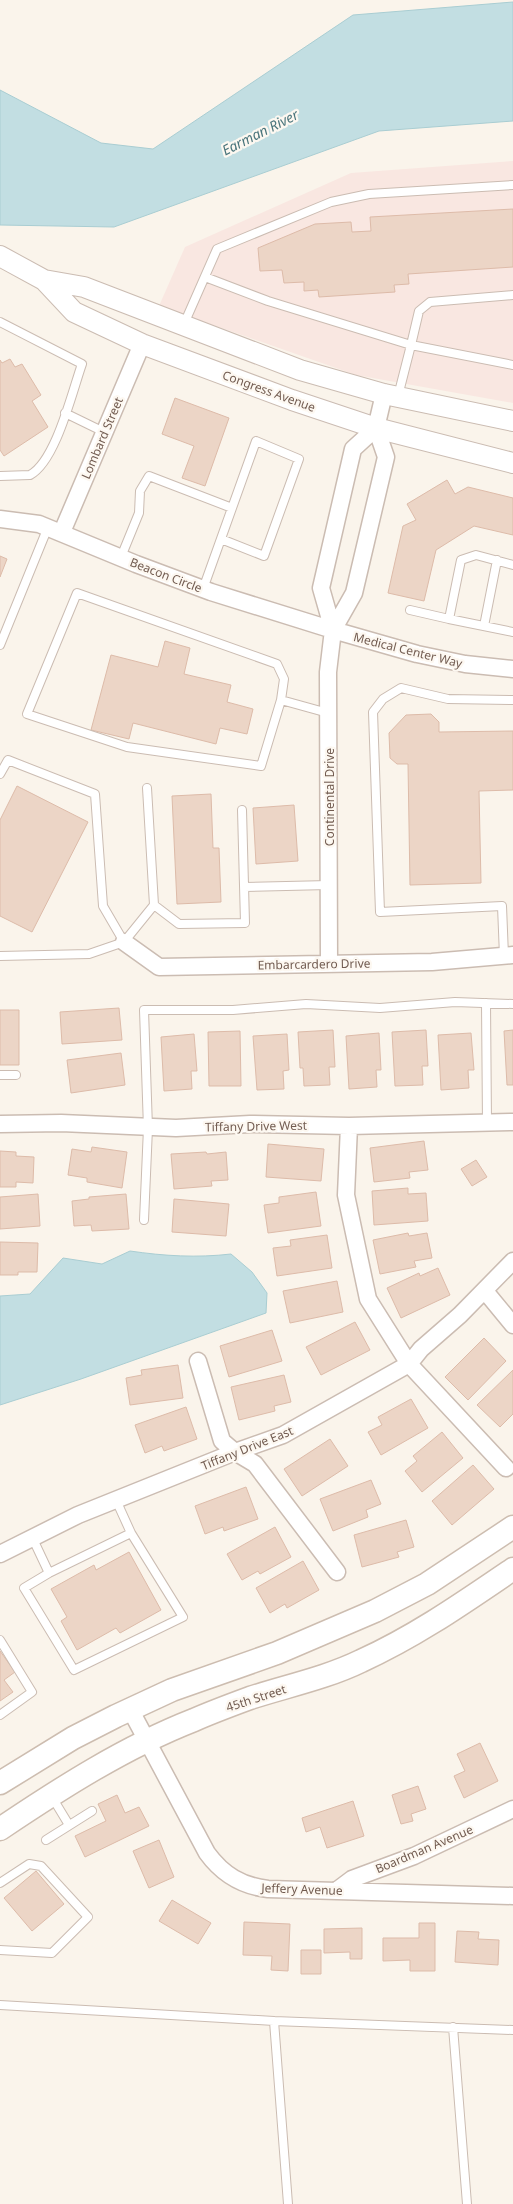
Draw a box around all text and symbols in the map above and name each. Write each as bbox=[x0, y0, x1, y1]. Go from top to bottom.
water label: Earman River bbox=[219, 104, 302, 159]
street label: Congress Avenue bbox=[220, 366, 318, 416]
street label: Lombard Street bbox=[77, 394, 127, 482]
street label: Beacon Circle bbox=[128, 553, 205, 597]
street label: Medical Center Way bbox=[352, 628, 465, 672]
street label: Continental Drive bbox=[321, 748, 338, 846]
street label: Embarcardero Drive bbox=[257, 955, 371, 973]
street label: Tiffany Drive West bbox=[205, 1117, 308, 1135]
street label: Tiffany Drive East bbox=[199, 1422, 296, 1474]
street label: 45th Street bbox=[224, 1680, 289, 1716]
street label: Boardman Avenue bbox=[373, 1821, 476, 1877]
street label: Jeffery Avenue bbox=[260, 1879, 343, 1899]

